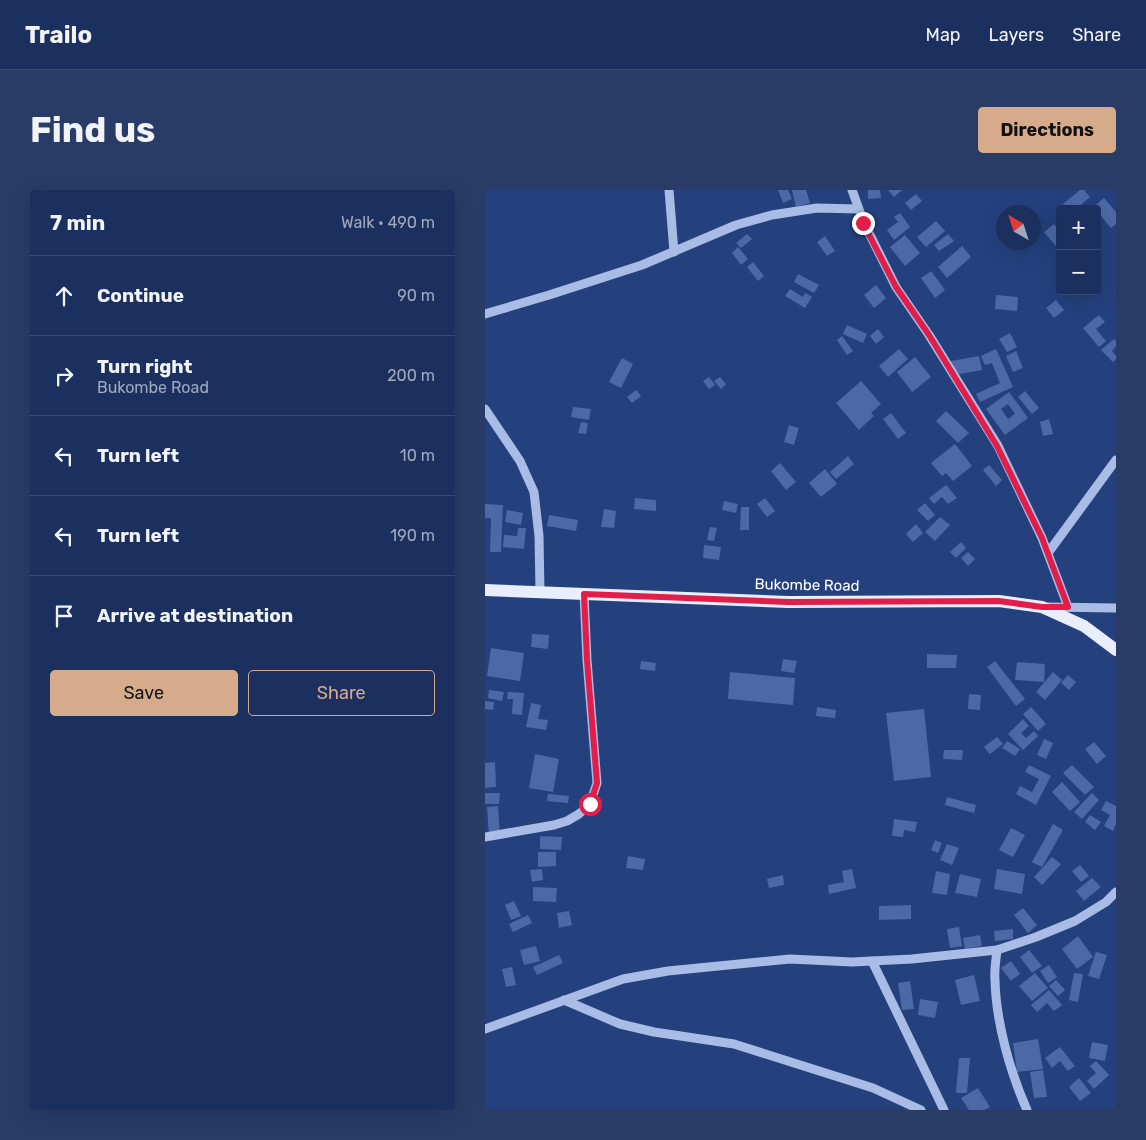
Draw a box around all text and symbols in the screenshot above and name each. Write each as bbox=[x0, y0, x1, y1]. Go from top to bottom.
text: Trailo bbox=[25, 21, 92, 49]
text: Map bbox=[926, 24, 961, 46]
text: Layers bbox=[989, 24, 1044, 46]
text: Share bbox=[1072, 24, 1121, 46]
button: Directions bbox=[978, 107, 1116, 153]
text: Find us bbox=[30, 109, 155, 151]
north arrow bbox=[996, 205, 1041, 250]
map controls bbox=[1056, 205, 1101, 295]
button: + bbox=[1056, 205, 1101, 250]
text: 7 min bbox=[50, 210, 105, 235]
route end bbox=[852, 212, 875, 235]
text: Walk · 490 m bbox=[341, 213, 435, 232]
button: − bbox=[1056, 250, 1101, 295]
icon: ahead bbox=[50, 282, 78, 310]
text: Continue bbox=[97, 284, 184, 307]
text: 90 m bbox=[397, 286, 435, 305]
text: Turn right bbox=[97, 355, 192, 378]
icon: right bbox=[50, 362, 78, 390]
text: 200 m bbox=[387, 366, 435, 385]
text: Bukombe Road bbox=[97, 378, 209, 397]
icon: left bbox=[50, 442, 78, 470]
text: Turn left bbox=[97, 444, 179, 467]
text: 10 m bbox=[400, 446, 435, 465]
icon: left bbox=[50, 522, 78, 550]
text: Turn left bbox=[97, 524, 179, 547]
text: 190 m bbox=[390, 526, 435, 545]
street label: Bukombe Road bbox=[754, 575, 860, 595]
icon: arrive bbox=[50, 602, 78, 630]
text: Arrive at destination bbox=[97, 604, 293, 627]
button: Save bbox=[50, 670, 238, 716]
button: Share bbox=[248, 670, 435, 716]
route start bbox=[579, 793, 602, 816]

